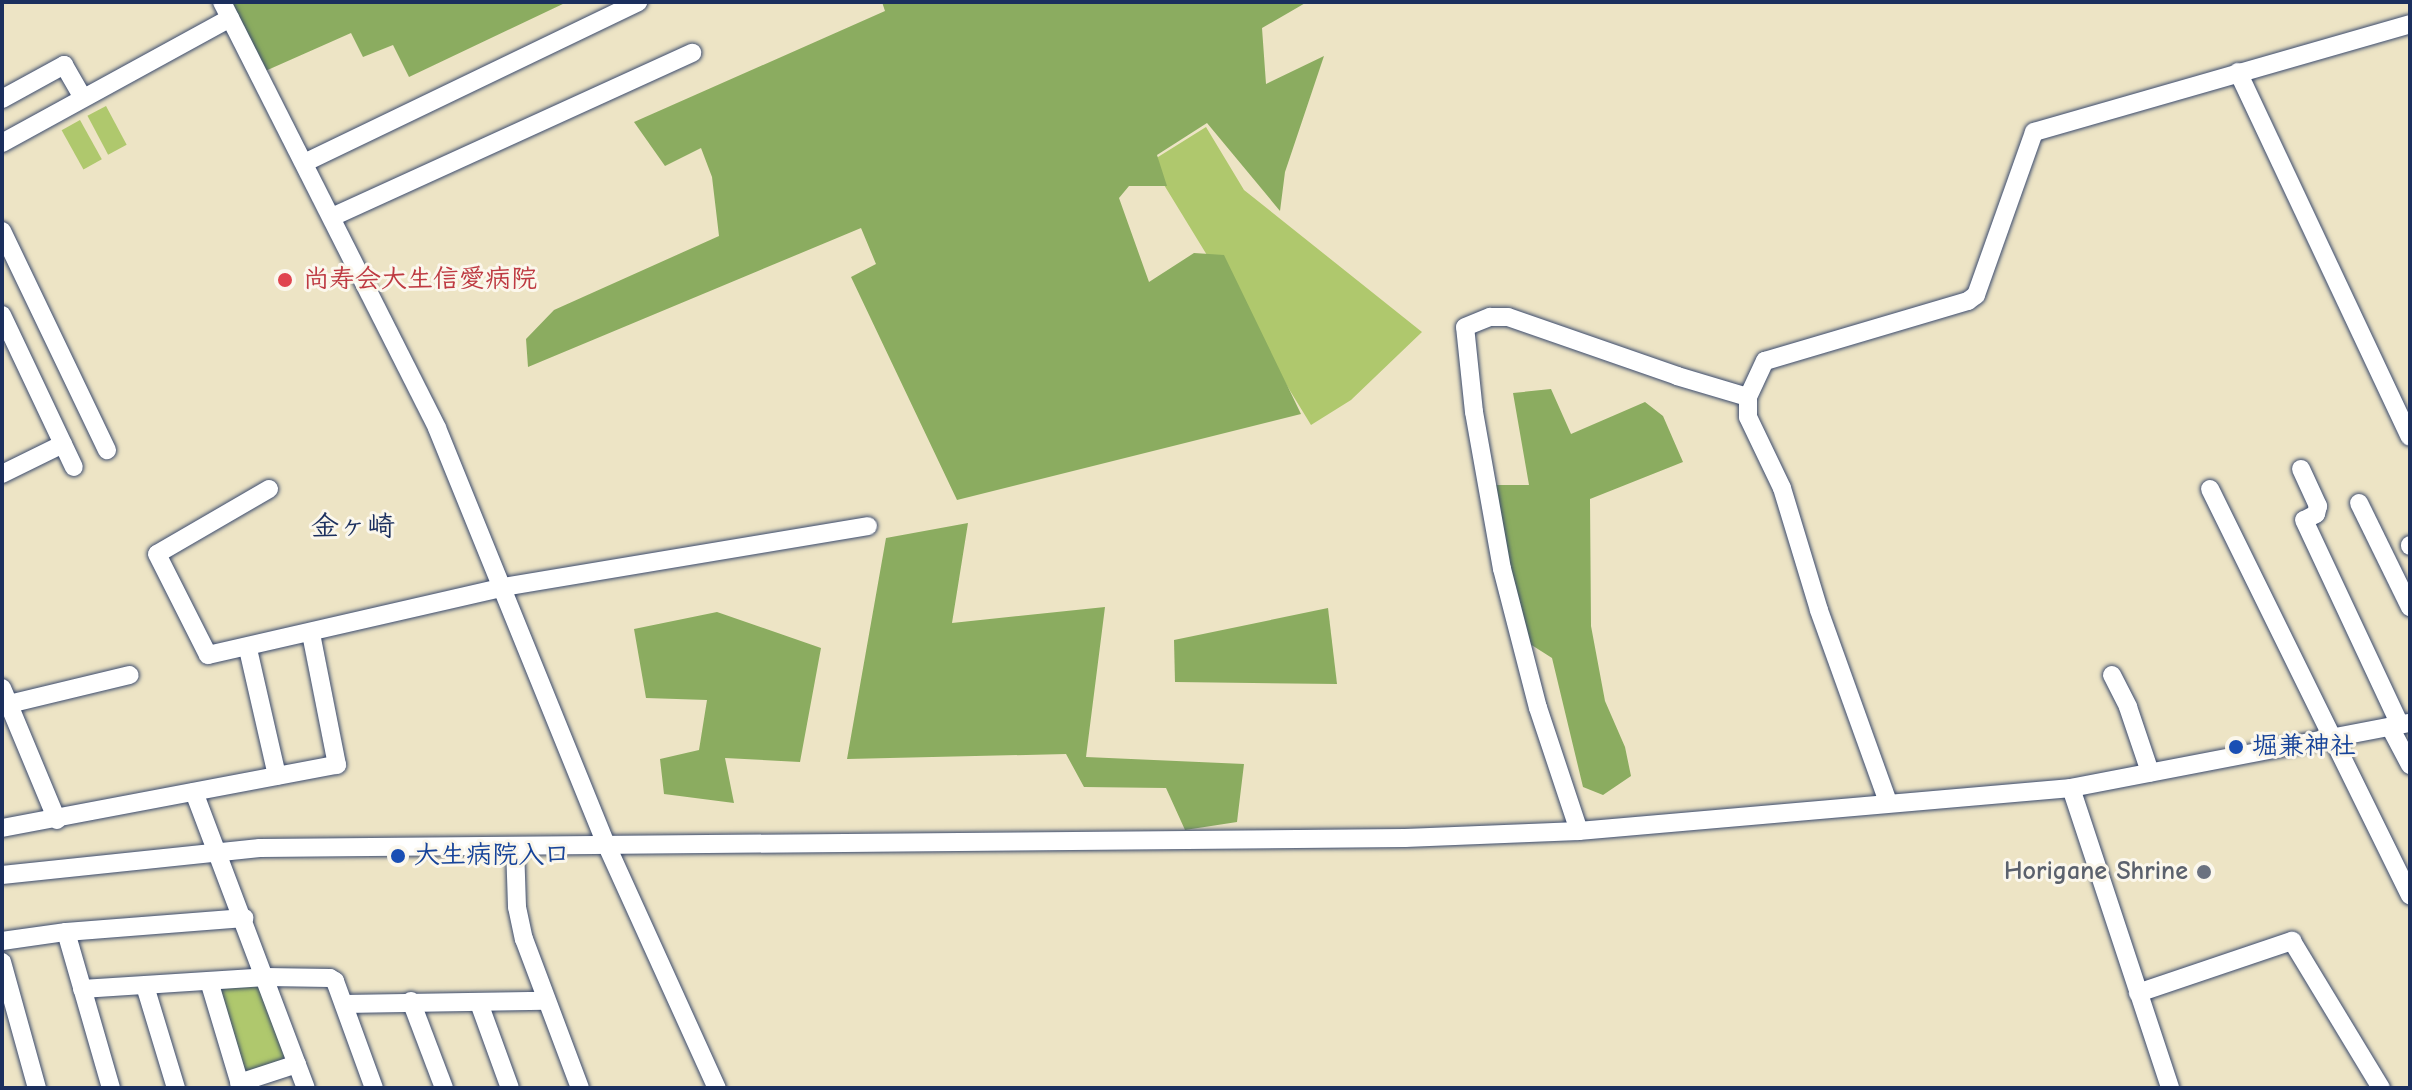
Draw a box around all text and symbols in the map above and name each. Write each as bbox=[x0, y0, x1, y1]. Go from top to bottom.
place label: 尚寿会大生信愛病院 bbox=[303, 264, 537, 296]
marker: 尚寿会大生信愛病院 bbox=[274, 269, 296, 291]
district label: 金ヶ崎 bbox=[311, 509, 395, 543]
place label: 堀兼神社 bbox=[2252, 731, 2356, 763]
marker: 堀兼神社 bbox=[2227, 738, 2245, 756]
place label: 大生病院入口 bbox=[414, 840, 570, 872]
marker: 大生病院入口 bbox=[389, 847, 407, 865]
place label: Horigane Shrine bbox=[2004, 856, 2188, 888]
marker: Horigane Shrine bbox=[2195, 863, 2213, 881]

